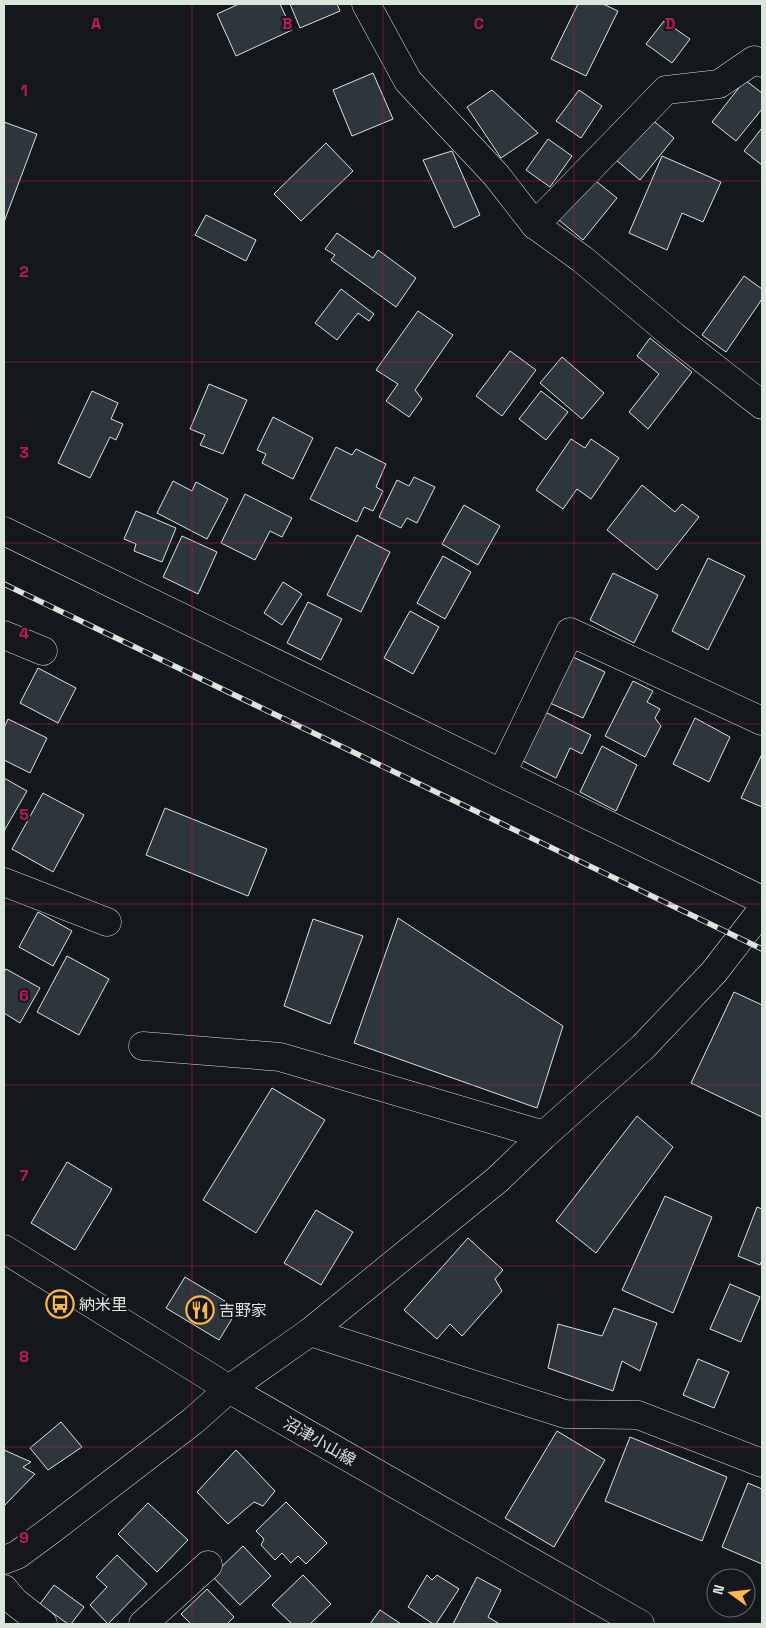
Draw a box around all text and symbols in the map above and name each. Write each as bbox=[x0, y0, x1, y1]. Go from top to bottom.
text: A bbox=[91, 13, 101, 34]
text: B bbox=[282, 13, 292, 34]
text: C bbox=[474, 13, 484, 34]
text: D bbox=[665, 13, 675, 34]
text: 1 bbox=[20, 80, 28, 101]
text: 2 bbox=[19, 261, 29, 282]
text: 3 bbox=[19, 442, 29, 463]
text: 4 bbox=[19, 623, 29, 644]
text: 5 bbox=[19, 804, 29, 825]
text: 6 bbox=[19, 985, 29, 1006]
text: 7 bbox=[20, 1165, 29, 1186]
bus stop icon: 納米里 bbox=[45, 1289, 75, 1319]
place label: 納米里 bbox=[79, 1294, 127, 1315]
restaurant icon: 吉野家 bbox=[185, 1295, 215, 1325]
place label: 吉野家 bbox=[219, 1300, 267, 1321]
text: 8 bbox=[19, 1346, 29, 1367]
street label: 沼津小山線 bbox=[280, 1412, 360, 1471]
text: 9 bbox=[19, 1527, 29, 1548]
north arrow bbox=[706, 1568, 756, 1618]
text: N bbox=[709, 1583, 728, 1597]

